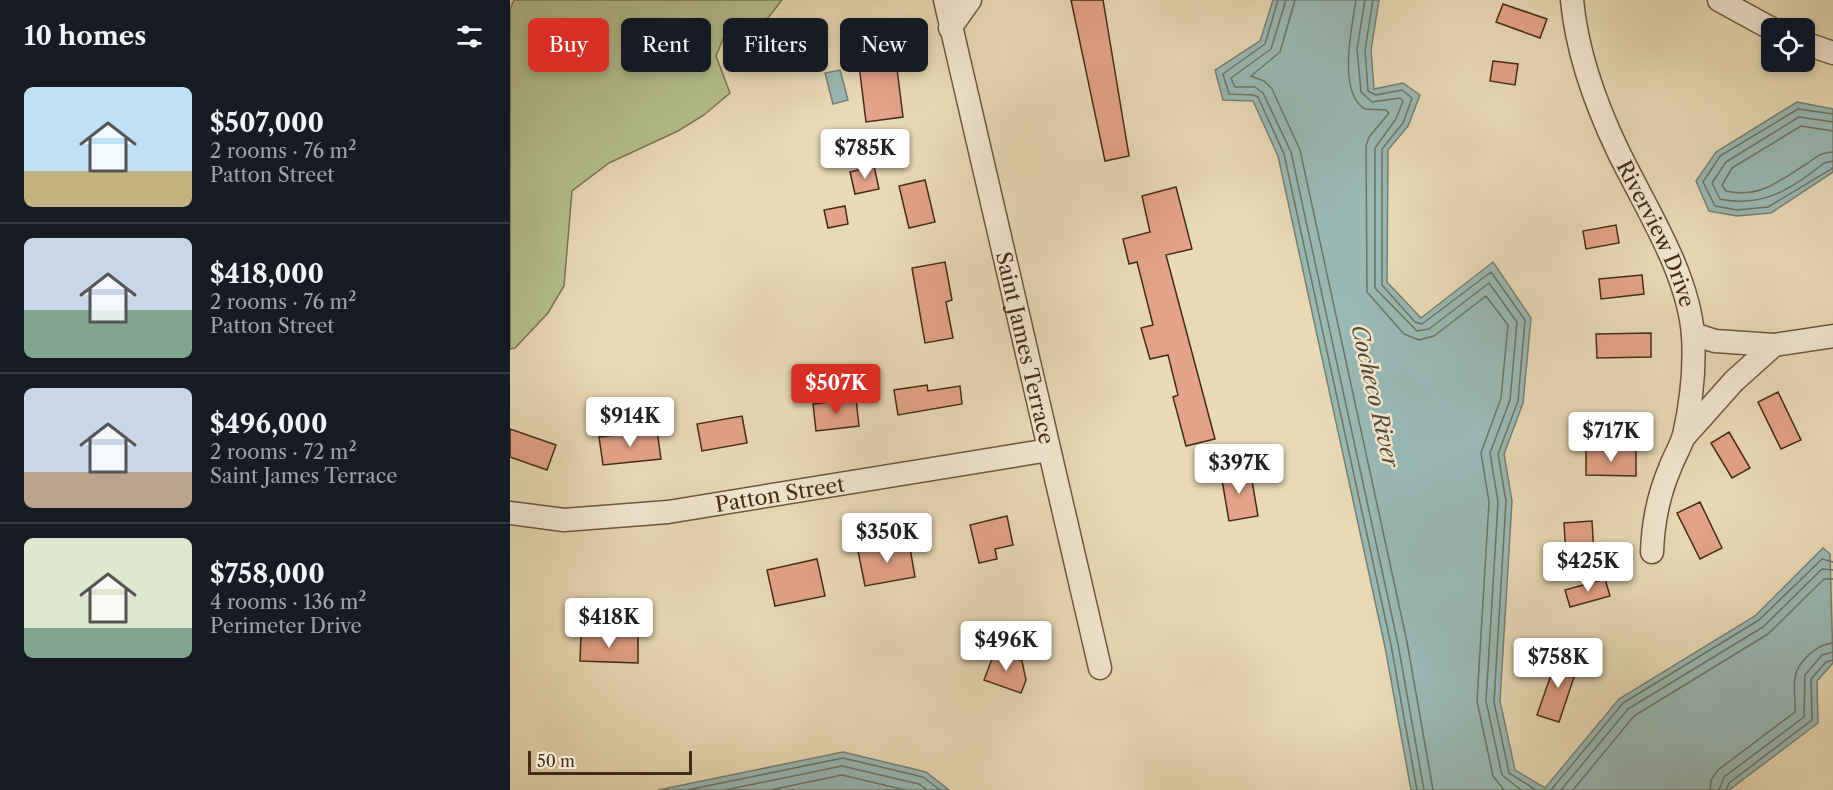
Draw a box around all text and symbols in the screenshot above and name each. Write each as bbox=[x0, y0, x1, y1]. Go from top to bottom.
chip: Buy bbox=[528, 18, 609, 72]
chip: Rent bbox=[621, 18, 711, 72]
chip: Filters bbox=[723, 18, 828, 72]
chip: New bbox=[840, 18, 928, 72]
map controls bbox=[1761, 18, 1815, 72]
button: locate bbox=[1761, 18, 1815, 72]
text: 10 homes bbox=[24, 20, 146, 52]
icon: filters bbox=[453, 20, 486, 53]
text: $507,000 bbox=[210, 107, 324, 139]
icon: home bbox=[72, 111, 144, 183]
pin: $785K bbox=[823, 129, 907, 180]
text: $785K bbox=[835, 136, 895, 160]
text: 2 rooms · 76 m² bbox=[210, 139, 356, 163]
street label: Riverview Drive bbox=[1612, 156, 1700, 310]
text: Patton Street bbox=[210, 163, 334, 187]
street label: Saint James Terrace bbox=[991, 249, 1060, 446]
text: $418,000 bbox=[210, 258, 324, 290]
icon: home bbox=[72, 262, 144, 334]
text: 2 rooms · 76 m² bbox=[210, 290, 356, 314]
text: Patton Street bbox=[210, 314, 334, 338]
water label: Cocheco River bbox=[1345, 322, 1405, 472]
pin: $507K bbox=[794, 364, 878, 415]
text: $507K bbox=[805, 371, 867, 395]
pin: $914K bbox=[588, 397, 672, 448]
text: $914K bbox=[600, 404, 660, 428]
text: $496,000 bbox=[210, 408, 328, 440]
icon: home bbox=[72, 412, 144, 484]
pin: $717K bbox=[1569, 412, 1653, 463]
text: $717K bbox=[1582, 419, 1640, 443]
text: 2 rooms · 72 m² bbox=[210, 440, 357, 464]
pin: $397K bbox=[1197, 444, 1281, 495]
text: $397K bbox=[1209, 451, 1269, 475]
text: Saint James Terrace bbox=[210, 464, 397, 488]
street label: Patton Street bbox=[713, 471, 847, 517]
pin: $350K bbox=[845, 513, 929, 564]
text: $350K bbox=[856, 520, 918, 544]
pin: $425K bbox=[1546, 542, 1630, 593]
text: $425K bbox=[1557, 549, 1619, 573]
text: $758,000 bbox=[210, 558, 325, 590]
icon: home bbox=[72, 562, 144, 634]
text: 4 rooms · 136 m² bbox=[210, 590, 366, 614]
pin: $418K bbox=[567, 598, 651, 649]
text: $418K bbox=[579, 605, 639, 629]
text: Perimeter Drive bbox=[210, 614, 362, 638]
pin: $496K bbox=[964, 621, 1048, 672]
text: $496K bbox=[975, 628, 1037, 652]
pin: $758K bbox=[1516, 638, 1600, 689]
text: $758K bbox=[1528, 645, 1588, 669]
scale bar bbox=[528, 748, 692, 776]
text: 50 m bbox=[537, 751, 575, 771]

